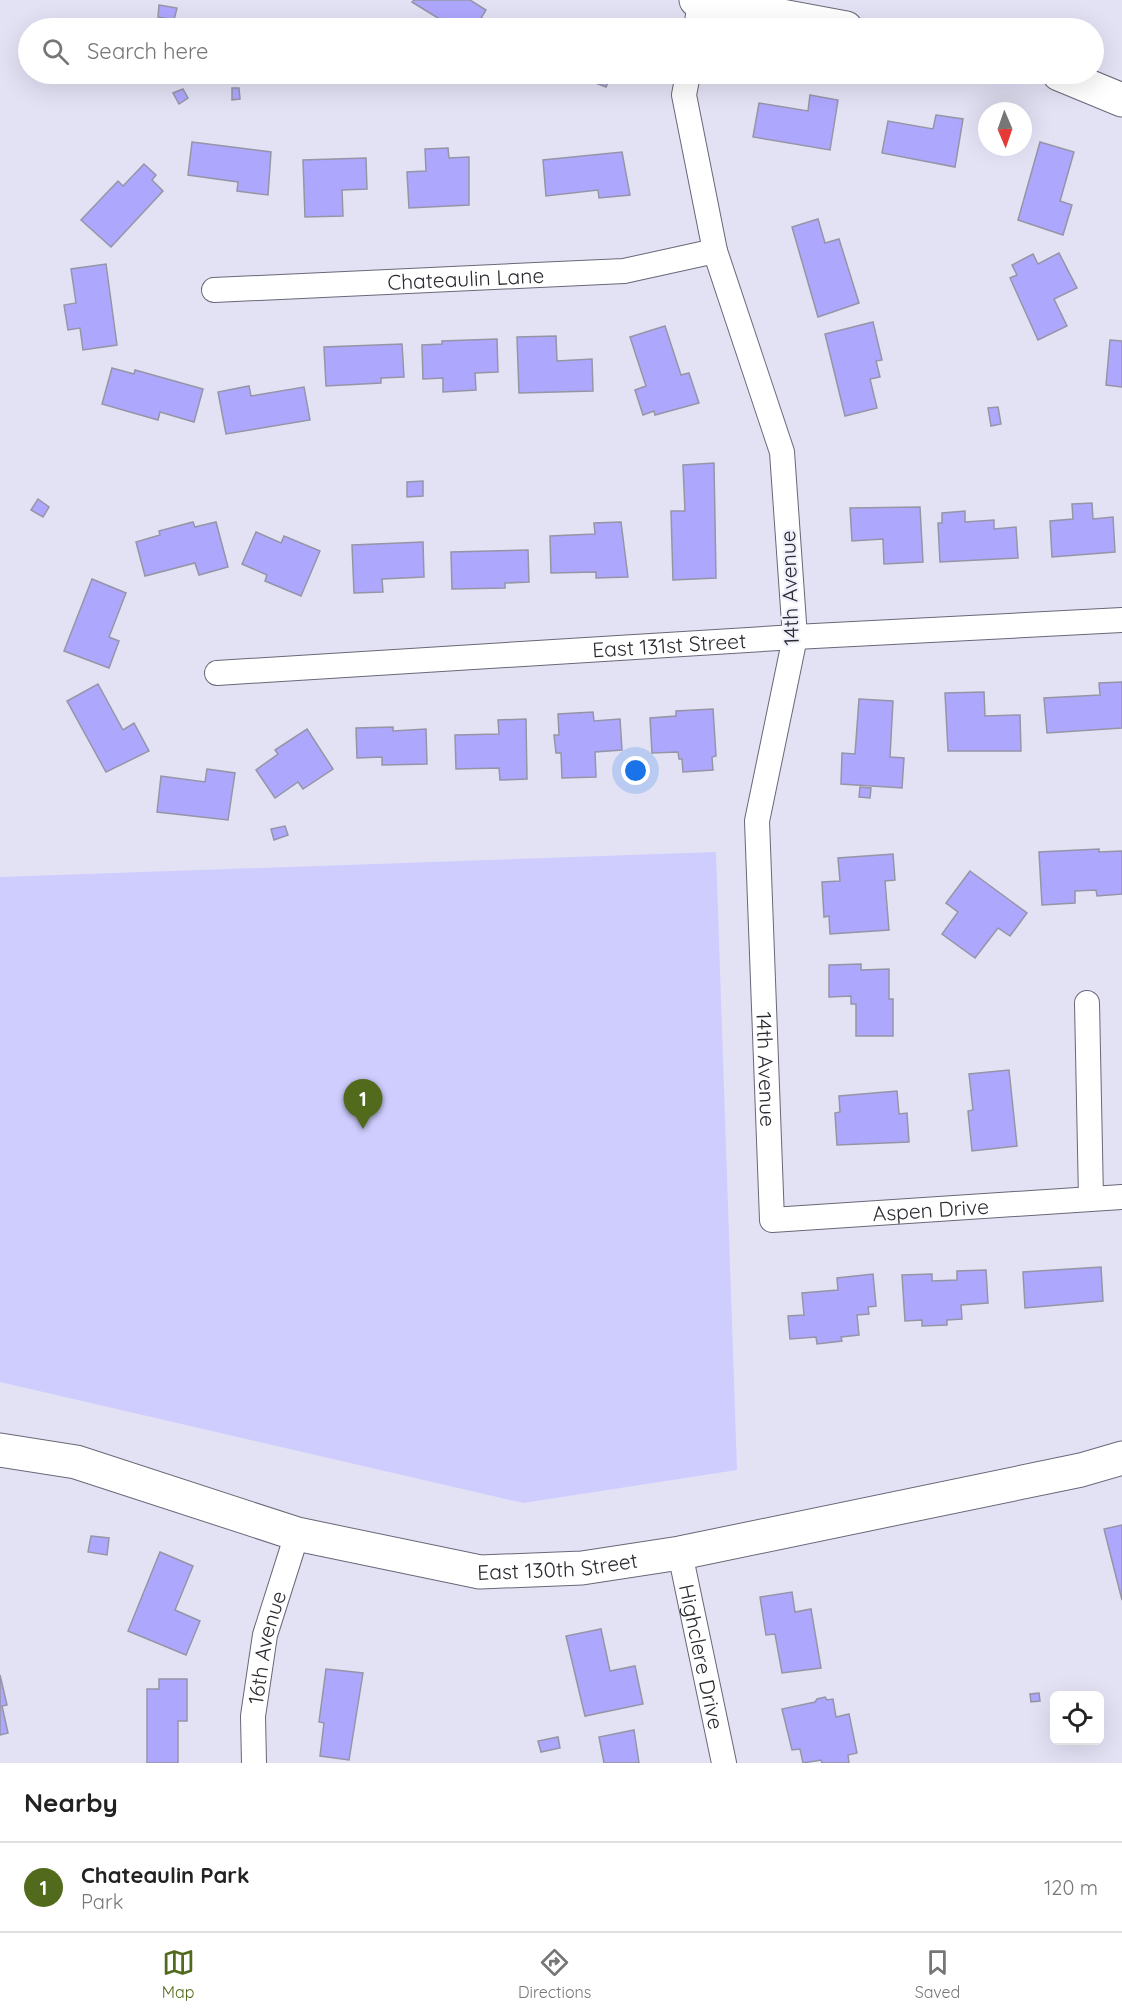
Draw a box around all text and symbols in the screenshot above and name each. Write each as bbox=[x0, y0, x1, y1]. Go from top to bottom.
search box bbox=[18, 18, 1104, 84]
icon: search bbox=[39, 35, 72, 68]
text: Search here bbox=[87, 37, 208, 65]
north arrow bbox=[978, 102, 1032, 156]
street label: Chateaulin Lane bbox=[387, 262, 545, 295]
street label: 14th Avenue bbox=[774, 530, 804, 646]
street label: East 131st Street bbox=[591, 627, 747, 663]
your location bbox=[621, 756, 650, 785]
street label: 14th Avenue bbox=[751, 1011, 781, 1127]
pin: 1 bbox=[344, 1080, 382, 1129]
street label: Aspen Drive bbox=[872, 1193, 990, 1226]
street label: East 130th Street bbox=[477, 1547, 639, 1585]
street label: Highclere Drive bbox=[674, 1582, 730, 1732]
street label: 16th Avenue bbox=[242, 1587, 291, 1706]
map controls bbox=[1050, 1691, 1104, 1745]
button: locate bbox=[1050, 1691, 1104, 1745]
text: Nearby bbox=[24, 1786, 118, 1819]
text: Chateaulin Park bbox=[81, 1861, 249, 1889]
text: 1 bbox=[40, 1875, 47, 1900]
text: 120 m bbox=[1044, 1875, 1098, 1900]
text: Park bbox=[81, 1889, 123, 1914]
tab: Map bbox=[162, 1946, 195, 2002]
tab: Directions bbox=[518, 1946, 591, 2002]
tab: Saved bbox=[915, 1946, 960, 2002]

